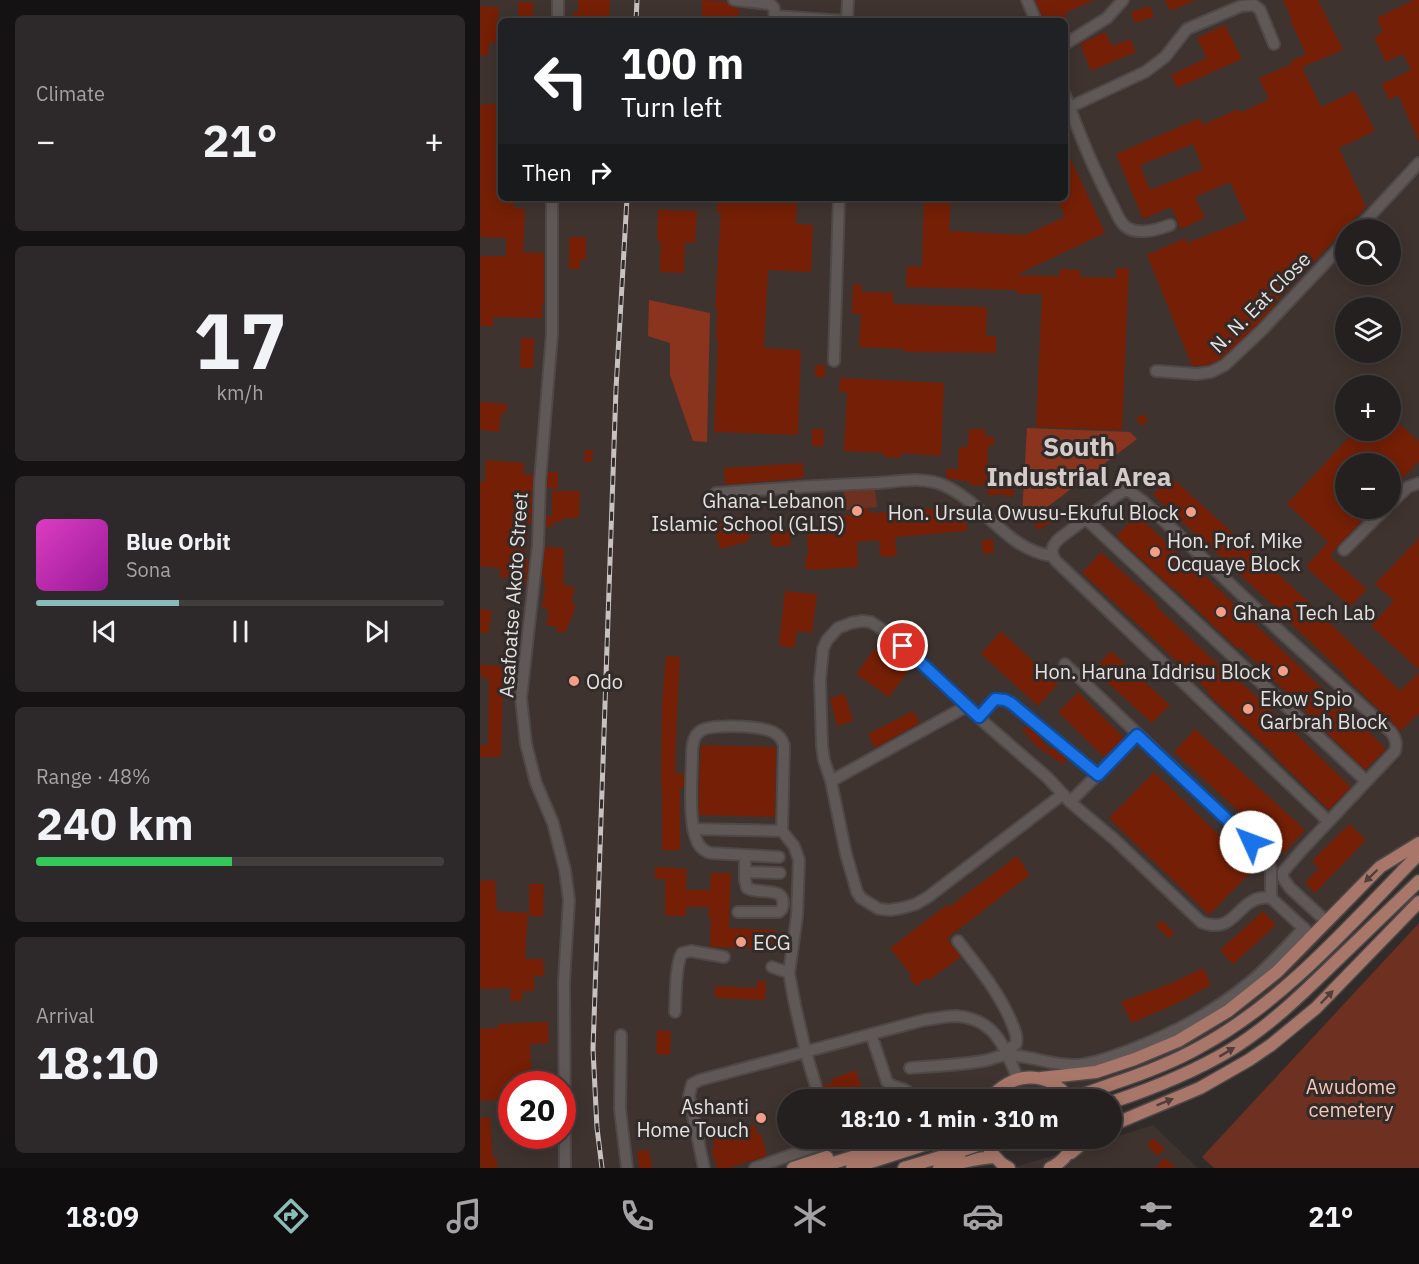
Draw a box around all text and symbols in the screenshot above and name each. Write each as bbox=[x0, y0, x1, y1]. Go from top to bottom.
text: 100 m bbox=[621, 36, 744, 91]
icon: left bbox=[522, 42, 600, 120]
text: Climate bbox=[36, 80, 105, 107]
text: Turn left bbox=[621, 89, 722, 124]
text: 21° bbox=[202, 111, 278, 169]
text: − bbox=[36, 119, 56, 162]
text: + bbox=[424, 119, 444, 162]
icon: right bbox=[584, 156, 617, 189]
text: Then bbox=[522, 158, 572, 187]
map controls bbox=[1335, 219, 1401, 519]
button: search bbox=[1335, 219, 1401, 285]
street label: N. N. Eat Close bbox=[1204, 246, 1316, 358]
text: 17 bbox=[193, 289, 287, 390]
button: layers bbox=[1335, 297, 1401, 363]
button: + bbox=[1335, 375, 1401, 441]
text: km/h bbox=[216, 379, 264, 406]
district label: South Industrial Area bbox=[986, 429, 1172, 493]
button: − bbox=[1335, 453, 1401, 519]
place label: Ghana-Lebanon Islamic School (GLIS) bbox=[651, 487, 845, 537]
street label: Asafoatse Akoto Street bbox=[492, 491, 534, 699]
place label: Hon. Ursula Owusu-Ekuful Block bbox=[888, 499, 1179, 526]
marker: Ghana-Lebanon Islamic School (GLIS) bbox=[850, 504, 864, 518]
marker: Hon. Ursula Owusu-Ekuful Block bbox=[1184, 505, 1198, 519]
text: Blue Orbit bbox=[126, 527, 231, 556]
place label: Hon. Prof. Mike Ocquaye Block bbox=[1167, 527, 1303, 577]
marker: Hon. Prof. Mike Ocquaye Block bbox=[1148, 545, 1162, 559]
text: Sona bbox=[126, 556, 171, 583]
place label: Ghana Tech Lab bbox=[1233, 599, 1375, 626]
marker: Ghana Tech Lab bbox=[1214, 605, 1228, 619]
icon: previous bbox=[88, 615, 121, 648]
icon: pause bbox=[224, 615, 257, 648]
icon: next bbox=[360, 615, 393, 648]
pin bbox=[877, 620, 928, 671]
icon: arrive bbox=[886, 629, 919, 662]
place label: Hon. Haruna Iddrisu Block bbox=[1034, 658, 1271, 685]
marker: Hon. Haruna Iddrisu Block bbox=[1276, 664, 1290, 678]
place label: Odo bbox=[586, 668, 623, 695]
marker: Odo bbox=[567, 674, 581, 688]
place label: Ekow Spio Garbrah Block bbox=[1260, 685, 1388, 735]
marker: Ekow Spio Garbrah Block bbox=[1241, 702, 1255, 716]
text: Range · 48% bbox=[36, 763, 151, 790]
text: 240 km bbox=[36, 794, 194, 852]
position arrow bbox=[1219, 810, 1283, 874]
one-way arrow bbox=[1364, 869, 1379, 883]
place label: ECG bbox=[753, 929, 791, 956]
marker: ECG bbox=[734, 935, 748, 949]
one-way arrow bbox=[1320, 990, 1334, 1004]
text: Arrival bbox=[36, 1002, 94, 1029]
text: 18:10 bbox=[36, 1033, 159, 1091]
one-way arrow bbox=[1219, 1047, 1236, 1057]
speed limit sign: 20 bbox=[498, 1071, 576, 1149]
park label: Awudome cemetery bbox=[1306, 1073, 1396, 1123]
place label: Ashanti Home Touch bbox=[636, 1093, 749, 1143]
one-way arrow bbox=[1156, 1097, 1174, 1106]
text: 18:10 · 1 min · 310 m bbox=[840, 1104, 1059, 1133]
marker: Ashanti Home Touch bbox=[754, 1111, 768, 1125]
icon: directions bbox=[270, 1195, 312, 1237]
icon: music bbox=[443, 1195, 485, 1237]
icon: phone bbox=[616, 1195, 658, 1237]
icon: climate bbox=[789, 1195, 831, 1237]
icon: car bbox=[962, 1195, 1004, 1237]
icon: filters bbox=[1135, 1195, 1177, 1237]
text: 18:09 bbox=[66, 1199, 139, 1234]
text: 21° bbox=[1308, 1199, 1353, 1234]

